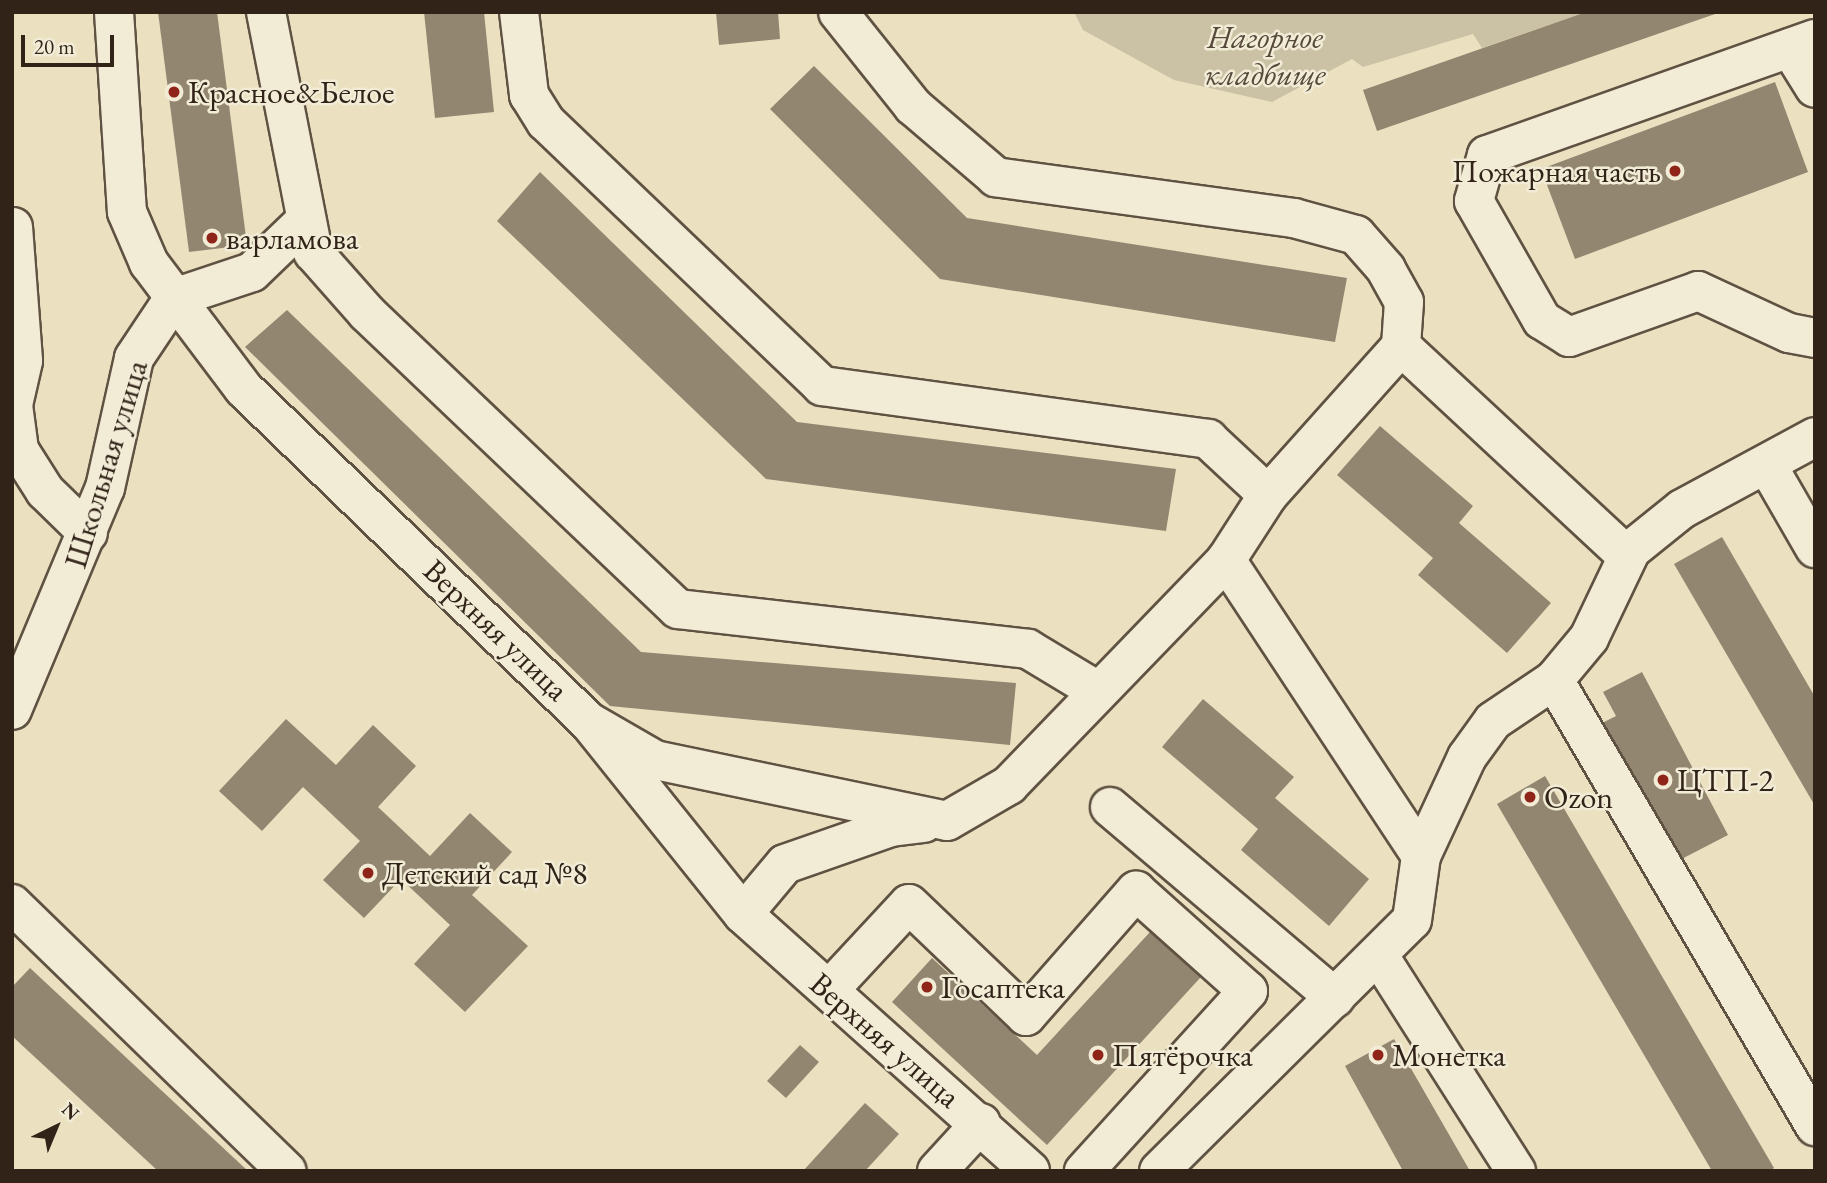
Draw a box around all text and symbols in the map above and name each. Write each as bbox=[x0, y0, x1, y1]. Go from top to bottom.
park label: Нагорное кладбище bbox=[1204, 19, 1326, 94]
scale bar bbox=[24, 21, 117, 65]
text: 20 m bbox=[34, 33, 75, 60]
place label: Красное&Белое bbox=[188, 73, 395, 111]
marker: Красное&Белое bbox=[166, 84, 182, 100]
place label: Пожарная часть bbox=[1452, 152, 1661, 190]
marker: Пожарная часть bbox=[1667, 163, 1683, 179]
place label: варламова bbox=[226, 219, 358, 257]
marker: варламова bbox=[204, 230, 220, 246]
street label: Школьная улица bbox=[56, 355, 156, 573]
street label: Верхняя улица bbox=[415, 551, 577, 709]
place label: ЦТП-2 bbox=[1677, 761, 1774, 799]
marker: ЦТП-2 bbox=[1655, 772, 1671, 788]
place label: Ozon bbox=[1544, 778, 1613, 816]
marker: Ozon bbox=[1522, 789, 1538, 805]
place label: Детский сад №8 bbox=[382, 854, 588, 892]
marker: Детский сад №8 bbox=[360, 865, 376, 881]
street label: Верхняя улица bbox=[802, 964, 968, 1116]
place label: Госаптека bbox=[941, 968, 1065, 1006]
marker: Госаптека bbox=[919, 979, 935, 995]
place label: Пятёрочка bbox=[1112, 1036, 1253, 1074]
place label: Монетка bbox=[1392, 1036, 1506, 1074]
marker: Пятёрочка bbox=[1090, 1047, 1106, 1063]
marker: Монетка bbox=[1370, 1047, 1386, 1063]
north arrow bbox=[21, 1092, 91, 1162]
text: N bbox=[57, 1097, 85, 1126]

